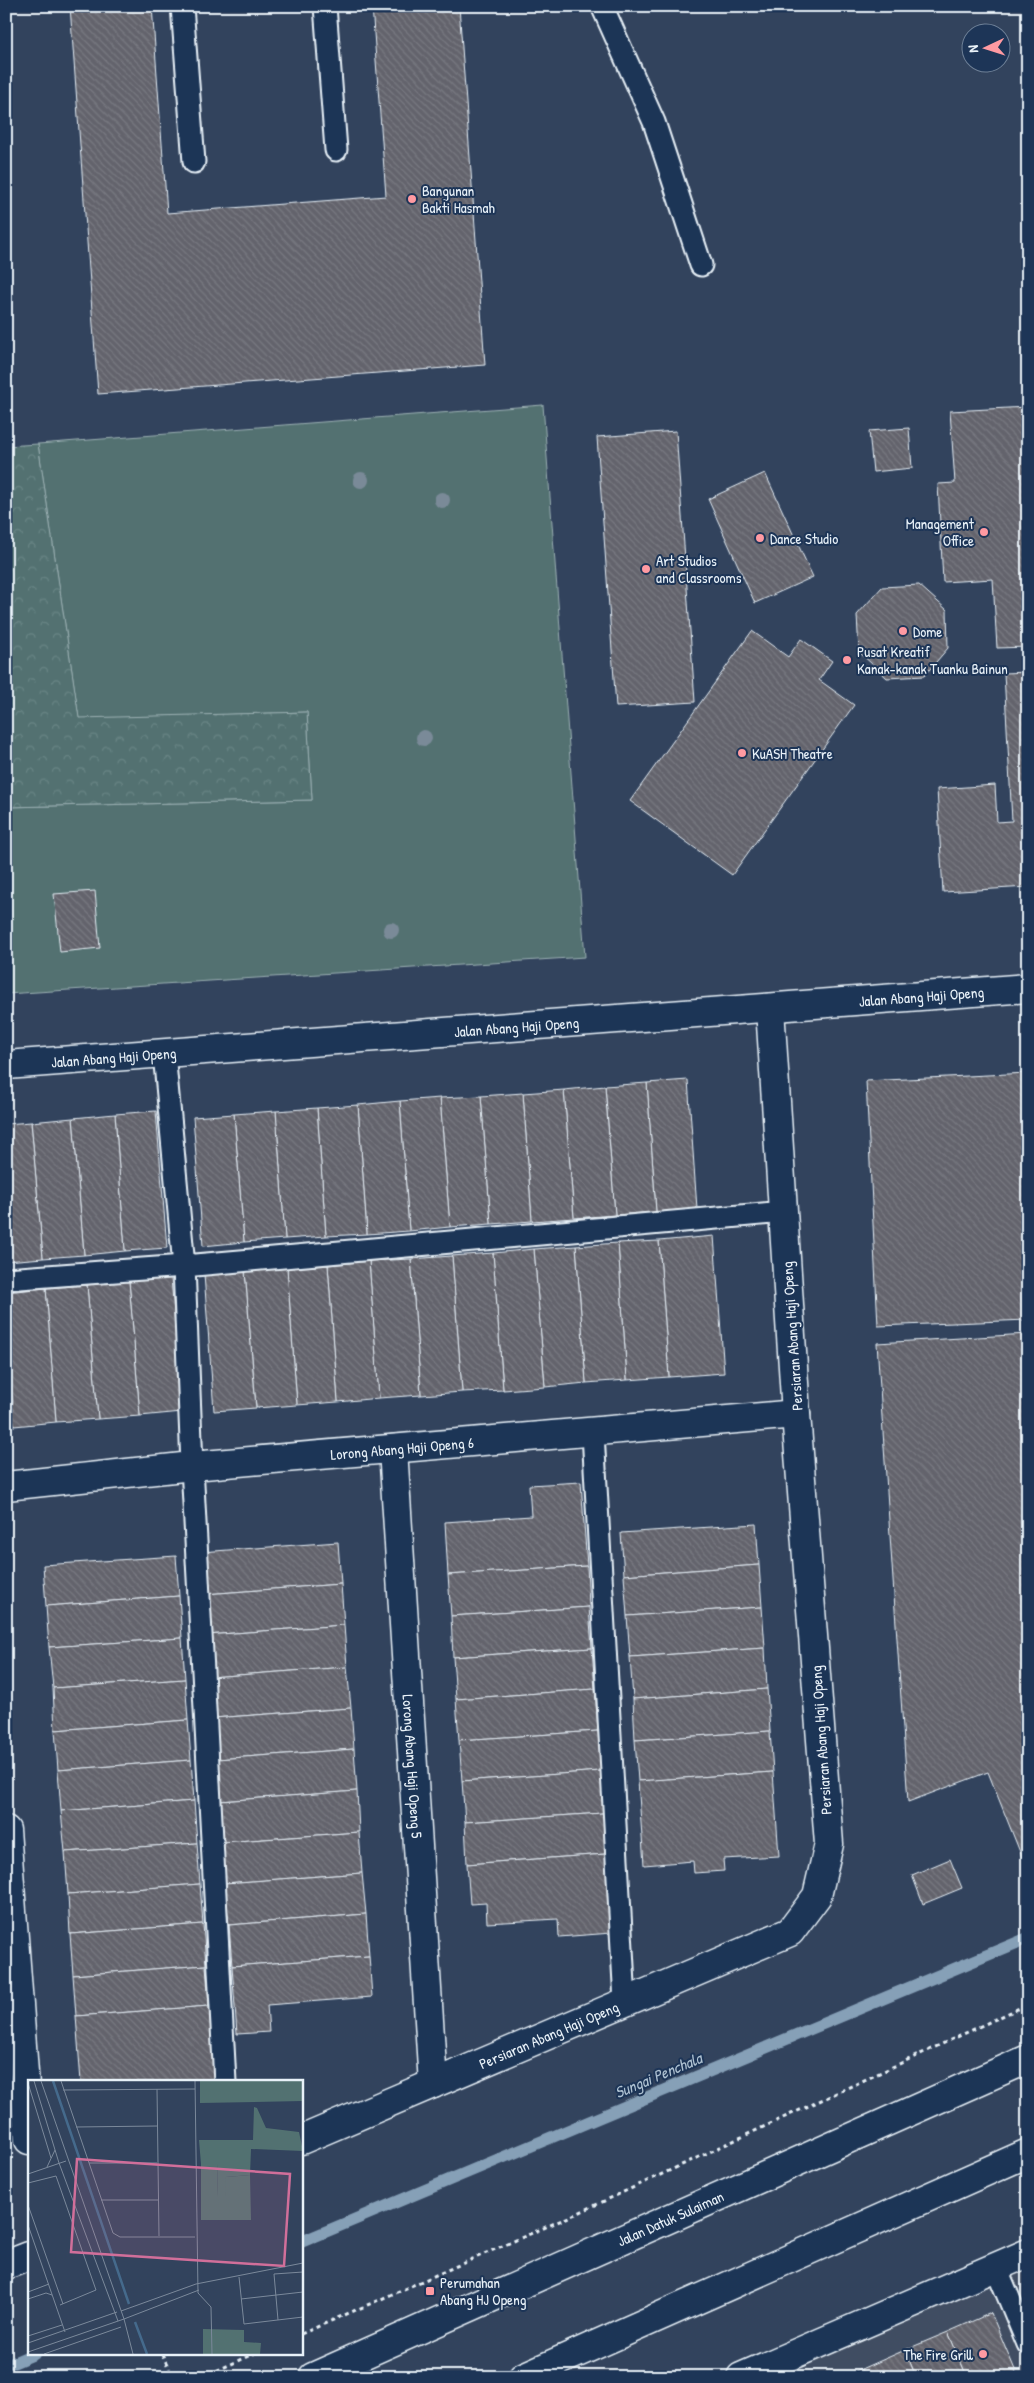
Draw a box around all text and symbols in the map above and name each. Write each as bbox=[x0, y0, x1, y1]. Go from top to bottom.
north arrow bbox=[962, 22, 1012, 72]
text: N bbox=[963, 44, 982, 53]
place label: Bangunan Bakti Hasmah bbox=[422, 180, 495, 218]
marker: Bangunan Bakti Hasmah bbox=[406, 193, 418, 205]
place label: Management Office bbox=[906, 513, 975, 551]
marker: Management Office bbox=[978, 526, 990, 538]
place label: Dance Studio bbox=[770, 528, 838, 549]
marker: Dance Studio bbox=[754, 532, 766, 544]
place label: Art Studios and Classrooms bbox=[656, 550, 742, 588]
marker: Art Studios and Classrooms bbox=[640, 563, 652, 575]
place label: Dome bbox=[913, 621, 942, 642]
marker: Dome bbox=[897, 625, 909, 637]
place label: Pusat Kreatif Kanak-kanak Tuanku Bainun bbox=[857, 641, 1008, 679]
marker: Pusat Kreatif Kanak-kanak Tuanku Bainun bbox=[841, 654, 853, 666]
place label: KuASH Theatre bbox=[752, 743, 833, 764]
marker: KuASH Theatre bbox=[736, 747, 748, 759]
street label: Jalan Abang Haji Openg bbox=[858, 981, 985, 1011]
street label: Jalan Abang Haji Openg bbox=[453, 1011, 580, 1042]
street label: Jalan Abang Haji Openg bbox=[50, 1042, 177, 1072]
street label: Persiaran Abang Haji Openg bbox=[776, 1260, 808, 1411]
street label: Lorong Abang Haji Openg 6 bbox=[330, 1431, 475, 1465]
street label: Persiaran Abang Haji Openg bbox=[805, 1664, 837, 1815]
street label: Lorong Abang Haji Openg 5 bbox=[398, 1694, 428, 1840]
street label: Persiaran Abang Haji Openg bbox=[476, 1996, 622, 2074]
water label: Sungai Penchala bbox=[611, 2046, 707, 2103]
inset map bbox=[28, 2080, 302, 2356]
street label: Jalan Datuk Sulaiman bbox=[614, 2185, 727, 2251]
place label: Perumahan Abang HJ Openg bbox=[440, 2272, 527, 2310]
marker: Perumahan Abang HJ Openg bbox=[424, 2285, 436, 2297]
place label: The Fire Grill bbox=[903, 2344, 974, 2365]
marker: The Fire Grill bbox=[977, 2348, 989, 2360]

